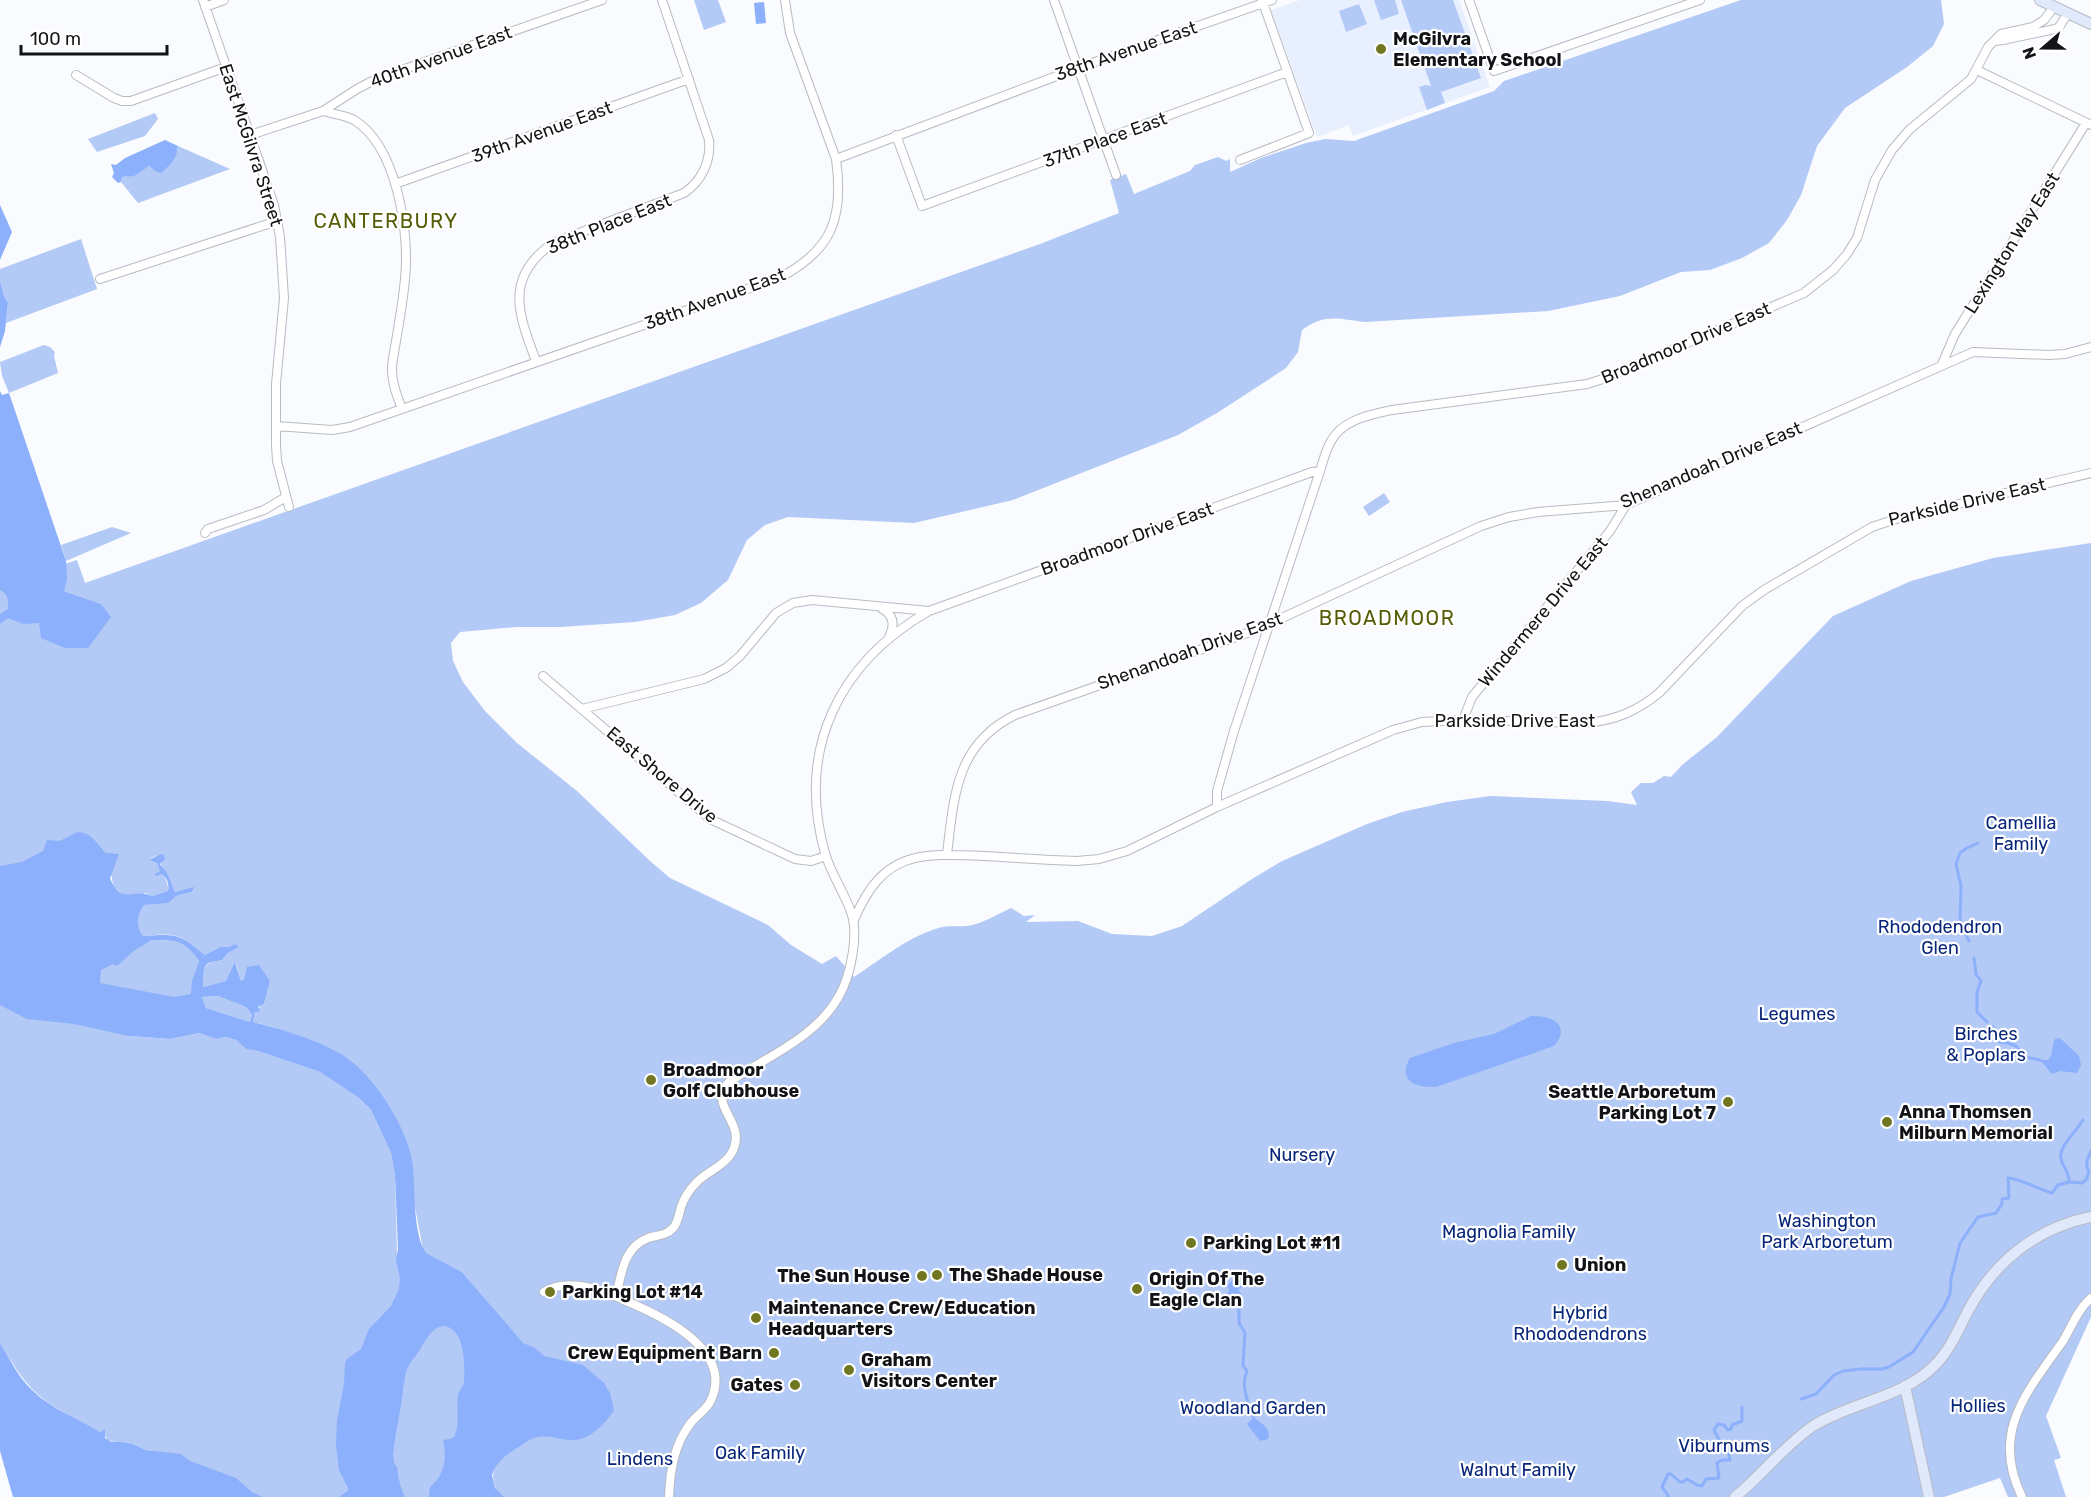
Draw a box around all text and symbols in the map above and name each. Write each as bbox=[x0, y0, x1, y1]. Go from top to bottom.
street label: 38th Avenue East bbox=[1052, 16, 1200, 86]
scale bar bbox=[21, 18, 166, 56]
north arrow bbox=[2013, 18, 2073, 78]
street label: 40th Avenue East bbox=[367, 21, 515, 93]
text: 100 m bbox=[30, 28, 81, 50]
place label: McGilvra Elementary School bbox=[1393, 28, 1562, 71]
marker: McGilvra Elementary School bbox=[1374, 42, 1388, 56]
text: N bbox=[2018, 44, 2040, 62]
street label: East McGilvra Street bbox=[214, 61, 288, 229]
street label: 39th Avenue East bbox=[469, 96, 615, 168]
street label: 37th Place East bbox=[1040, 107, 1170, 173]
street label: Lexington Way East bbox=[1960, 168, 2064, 318]
street label: 38th Place East bbox=[544, 189, 674, 259]
district label: CANTERBURY bbox=[313, 209, 459, 233]
street label: 38th Avenue East bbox=[641, 263, 789, 335]
street label: Broadmoor Drive East bbox=[1598, 297, 1774, 389]
street label: Shenandoah Drive East bbox=[1617, 417, 1805, 513]
street label: Parkside Drive East bbox=[1886, 473, 2048, 531]
street label: Broadmoor Drive East bbox=[1038, 498, 1216, 580]
street label: Windermere Drive East bbox=[1474, 532, 1612, 692]
district label: BROADMOOR bbox=[1319, 606, 1455, 630]
street label: Shenandoah Drive East bbox=[1095, 607, 1285, 695]
street label: Parkside Drive East bbox=[1435, 710, 1595, 732]
street label: East Shore Drive bbox=[602, 722, 722, 828]
park label: Camellia Family bbox=[1985, 812, 2057, 855]
park label: Rhododendron Glen bbox=[1878, 916, 2002, 959]
park label: Legumes bbox=[1759, 1003, 1835, 1025]
park label: Birches & Poplars bbox=[1946, 1023, 2026, 1066]
place label: Broadmoor Golf Clubhouse bbox=[663, 1059, 799, 1102]
marker: Broadmoor Golf Clubhouse bbox=[644, 1073, 658, 1087]
place label: Seattle Arboretum Parking Lot 7 bbox=[1548, 1081, 1716, 1124]
marker: Seattle Arboretum Parking Lot 7 bbox=[1721, 1095, 1735, 1109]
place label: Anna Thomsen Milburn Memorial bbox=[1899, 1101, 2053, 1144]
marker: Anna Thomsen Milburn Memorial bbox=[1880, 1115, 1894, 1129]
park label: Nursery bbox=[1269, 1144, 1335, 1166]
park label: Washington Park Arboretum bbox=[1761, 1210, 1893, 1253]
park label: Magnolia Family bbox=[1442, 1221, 1576, 1243]
place label: Parking Lot #11 bbox=[1203, 1232, 1340, 1254]
marker: Parking Lot #11 bbox=[1184, 1236, 1198, 1250]
place label: Union bbox=[1574, 1254, 1626, 1276]
marker: Union bbox=[1555, 1258, 1569, 1272]
place label: The Shade House bbox=[949, 1264, 1103, 1286]
place label: The Sun House bbox=[777, 1265, 910, 1287]
marker: The Shade House bbox=[930, 1268, 944, 1282]
place label: Origin Of The Eagle Clan bbox=[1149, 1268, 1265, 1311]
marker: The Sun House bbox=[915, 1269, 929, 1283]
place label: Parking Lot #14 bbox=[562, 1281, 703, 1303]
marker: Origin Of The Eagle Clan bbox=[1130, 1282, 1144, 1296]
marker: Parking Lot #14 bbox=[543, 1285, 557, 1299]
place label: Maintenance Crew/Education Headquarters bbox=[768, 1297, 1036, 1340]
park label: Hybrid Rhododendrons bbox=[1513, 1302, 1647, 1345]
marker: Maintenance Crew/Education Headquarters bbox=[749, 1311, 763, 1325]
place label: Crew Equipment Barn bbox=[568, 1342, 762, 1364]
marker: Crew Equipment Barn bbox=[767, 1346, 781, 1360]
place label: Graham Visitors Center bbox=[861, 1349, 997, 1392]
marker: Graham Visitors Center bbox=[842, 1363, 856, 1377]
place label: Gates bbox=[730, 1374, 783, 1396]
marker: Gates bbox=[788, 1378, 802, 1392]
park label: Hollies bbox=[1950, 1395, 2006, 1417]
park label: Woodland Garden bbox=[1180, 1397, 1326, 1419]
park label: Viburnums bbox=[1678, 1435, 1770, 1457]
park label: Oak Family bbox=[715, 1442, 805, 1464]
park label: Lindens bbox=[607, 1448, 673, 1470]
park label: Walnut Family bbox=[1460, 1459, 1576, 1481]

